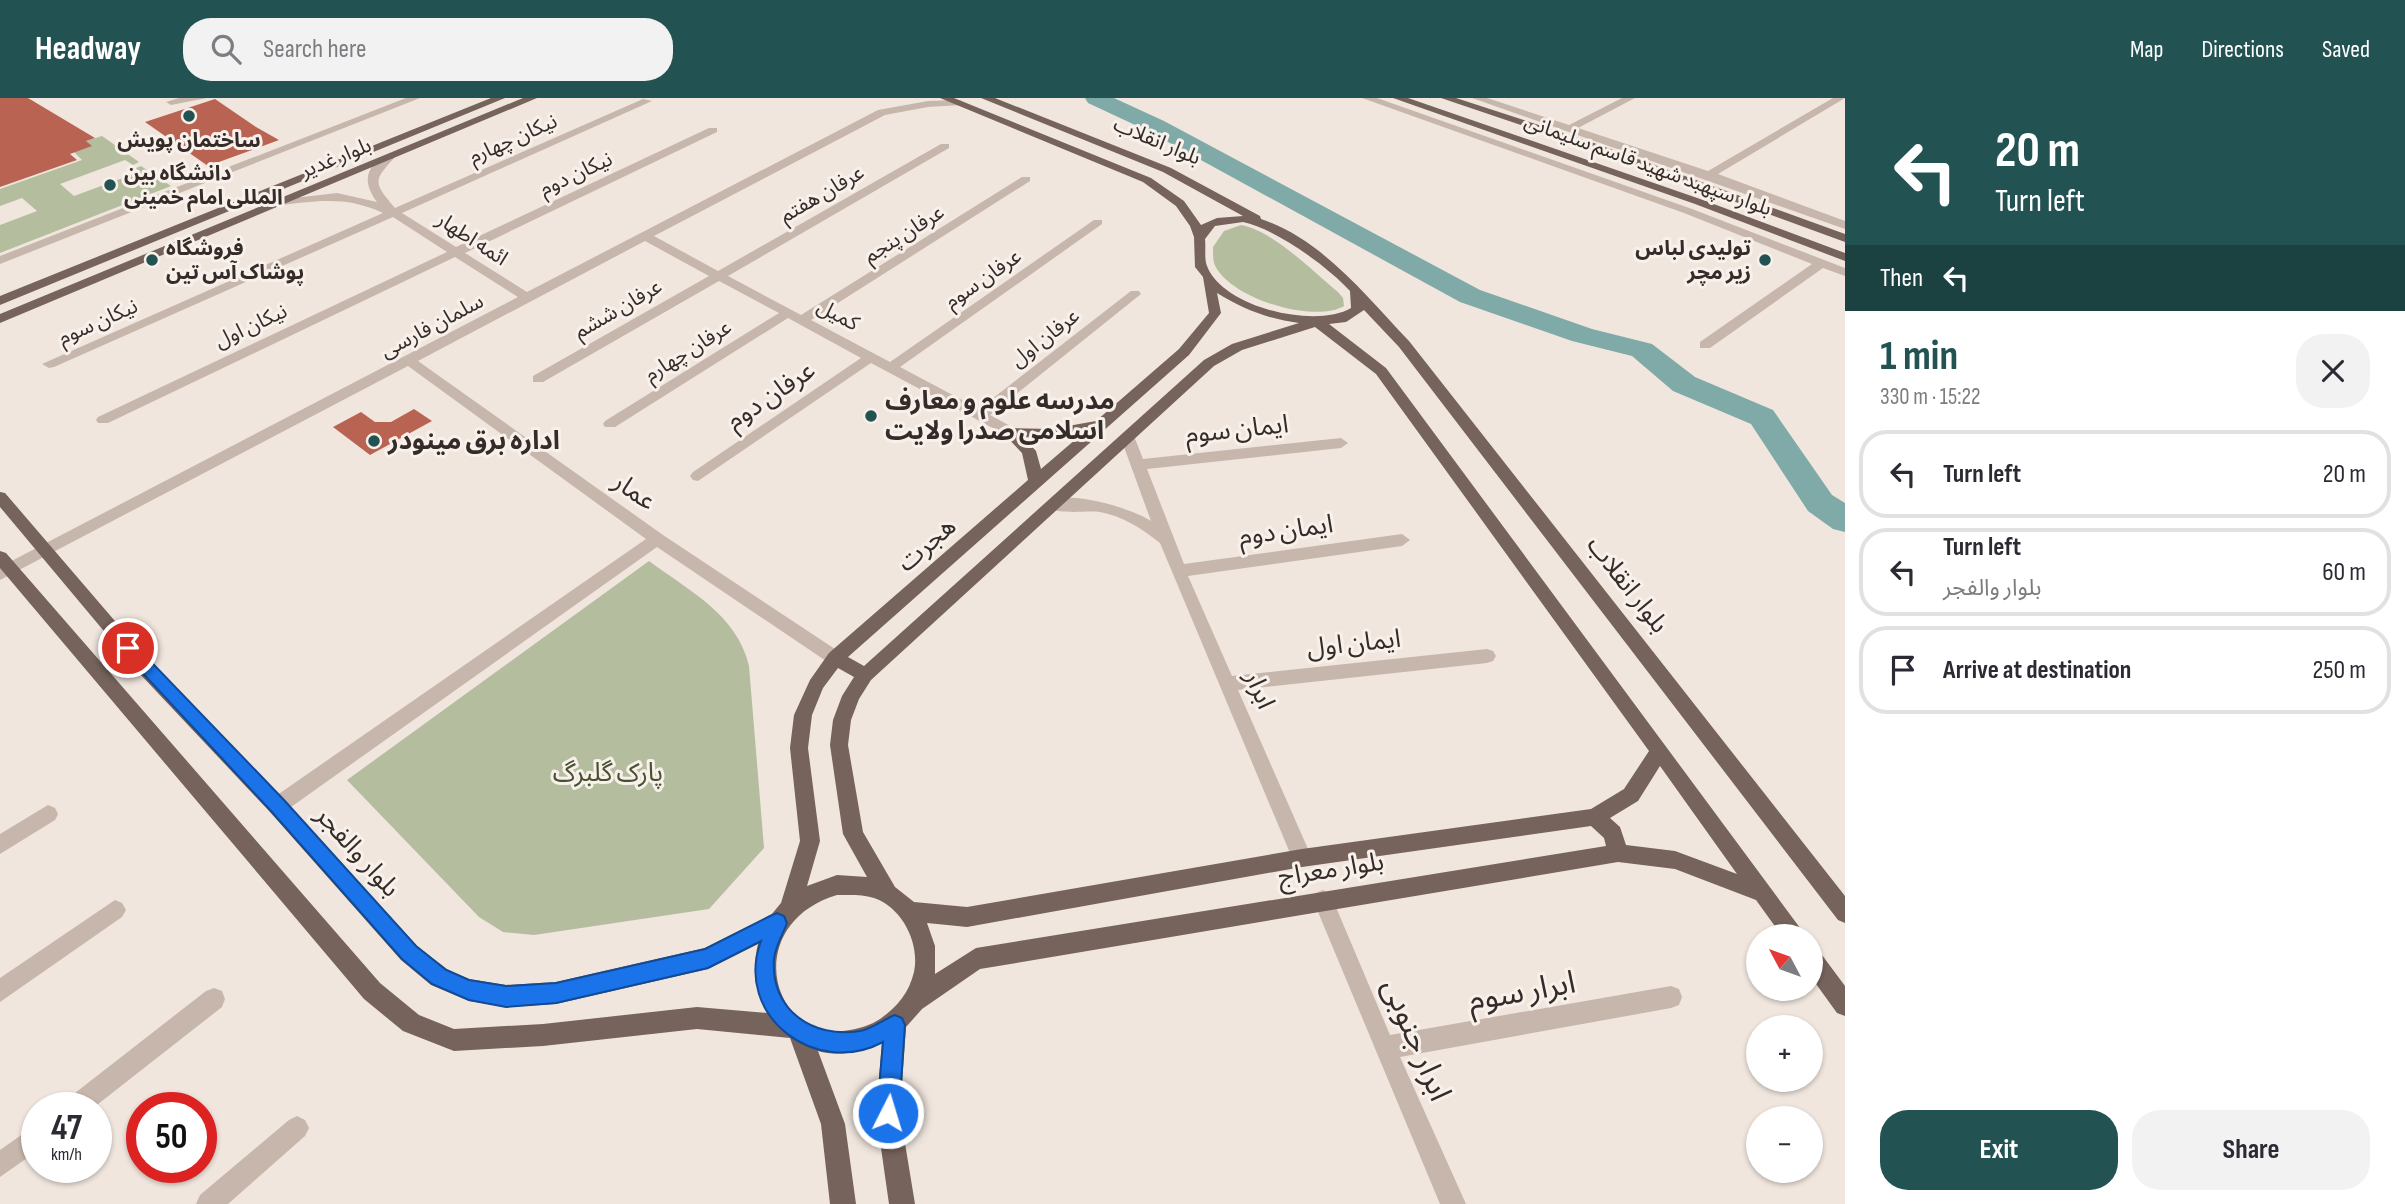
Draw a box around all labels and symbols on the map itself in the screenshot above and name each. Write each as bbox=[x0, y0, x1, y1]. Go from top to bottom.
marker: ساختمان پویش bbox=[181, 108, 197, 124]
street label: نیکان چهارم bbox=[465, 108, 562, 172]
street label: بلوار سپهبد شهید قاسم سلیمانی bbox=[1520, 109, 1775, 223]
street label: بلوار انقلاب bbox=[1110, 111, 1204, 171]
place label: ساختمان پویش bbox=[117, 128, 261, 153]
street label: بلوار غدیر bbox=[296, 133, 375, 184]
street label: نیکان دوم bbox=[536, 146, 618, 204]
street label: عرفان هفتم bbox=[775, 160, 870, 230]
place label: دانشگاه بین المللی امام خمینی bbox=[124, 161, 283, 213]
marker: دانشگاه بین المللی امام خمینی bbox=[102, 177, 118, 193]
street label: عرفان پنجم bbox=[859, 200, 950, 270]
street label: ائمه اطهار bbox=[431, 206, 512, 271]
place label: فروشگاه پوشاک آس تین bbox=[166, 236, 304, 285]
place label: تولیدی لباس زیر مچر bbox=[1635, 236, 1751, 285]
street label: عرفان سوم bbox=[940, 244, 1028, 317]
marker: فروشگاه پوشاک آس تین bbox=[144, 252, 160, 268]
marker: تولیدی لباس زیر مچر bbox=[1757, 252, 1773, 268]
street label: عرفان ششم bbox=[569, 274, 668, 346]
street label: سلمان فارسی bbox=[376, 288, 488, 364]
street label: نیکان سوم bbox=[54, 293, 143, 353]
street label: کمیل bbox=[813, 294, 864, 337]
street label: نیکان اول bbox=[211, 298, 291, 354]
street label: عرفان اول bbox=[1006, 303, 1084, 373]
street label: عرفان چهارم bbox=[640, 315, 738, 390]
street label: عرفان دوم bbox=[721, 355, 823, 439]
place label: مدرسه علوم و معارف اسلامی صدرا ولایت bbox=[885, 386, 1115, 447]
marker: مدرسه علوم و معارف اسلامی صدرا ولایت bbox=[863, 408, 879, 424]
street label: ایمان سوم bbox=[1184, 409, 1291, 454]
place label: اداره برق مینودر bbox=[387, 426, 560, 457]
marker: اداره برق مینودر bbox=[366, 433, 382, 449]
street label: عمار bbox=[606, 466, 661, 518]
street label: ایمان دوم bbox=[1237, 509, 1336, 556]
street label: هجرت bbox=[891, 511, 963, 579]
street label: بلوار انقلاب bbox=[1580, 530, 1674, 640]
pin bbox=[98, 618, 158, 678]
street label: ایمان اول bbox=[1305, 624, 1403, 664]
street label: ابرار bbox=[1237, 665, 1281, 714]
park label: پارک گلبرگ bbox=[553, 758, 663, 789]
street label: بلوار والفجر bbox=[308, 800, 406, 904]
street label: بلوار معراج bbox=[1276, 846, 1386, 896]
north arrow bbox=[1746, 924, 1824, 1001]
street label: ابرار سوم bbox=[1465, 963, 1579, 1024]
street label: ابرار جنوبی bbox=[1373, 973, 1459, 1107]
position arrow bbox=[851, 1076, 925, 1150]
speed limit sign: 50 bbox=[126, 1092, 217, 1183]

